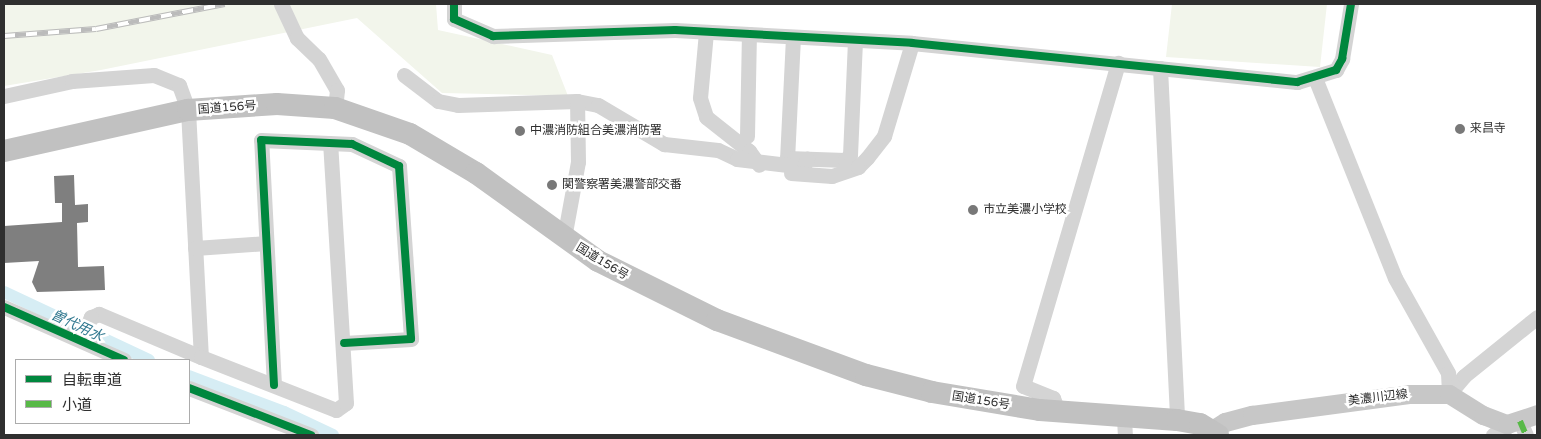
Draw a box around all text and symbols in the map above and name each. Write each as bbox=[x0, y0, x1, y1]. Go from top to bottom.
street label: 国道156号 bbox=[197, 99, 257, 117]
place label: 来昌寺 bbox=[1470, 122, 1506, 136]
marker: 来昌寺 bbox=[1454, 123, 1466, 135]
place label: 中濃消防組合美濃消防署 bbox=[530, 124, 662, 138]
marker: 中濃消防組合美濃消防署 bbox=[514, 125, 526, 137]
place label: 関警察署美濃警部交番 bbox=[562, 178, 682, 192]
marker: 関警察署美濃警部交番 bbox=[546, 179, 558, 191]
place label: 市立美濃小学校 bbox=[983, 203, 1067, 217]
marker: 市立美濃小学校 bbox=[967, 204, 979, 216]
street label: 国道156号 bbox=[573, 241, 631, 283]
water label: 曽代用水 bbox=[48, 307, 106, 345]
legend bbox=[15, 359, 190, 424]
text: 自転車道 bbox=[62, 371, 122, 389]
street label: 美濃川辺線 bbox=[1347, 387, 1409, 409]
street label: 国道156号 bbox=[951, 389, 1011, 413]
text: 小道 bbox=[62, 396, 92, 414]

